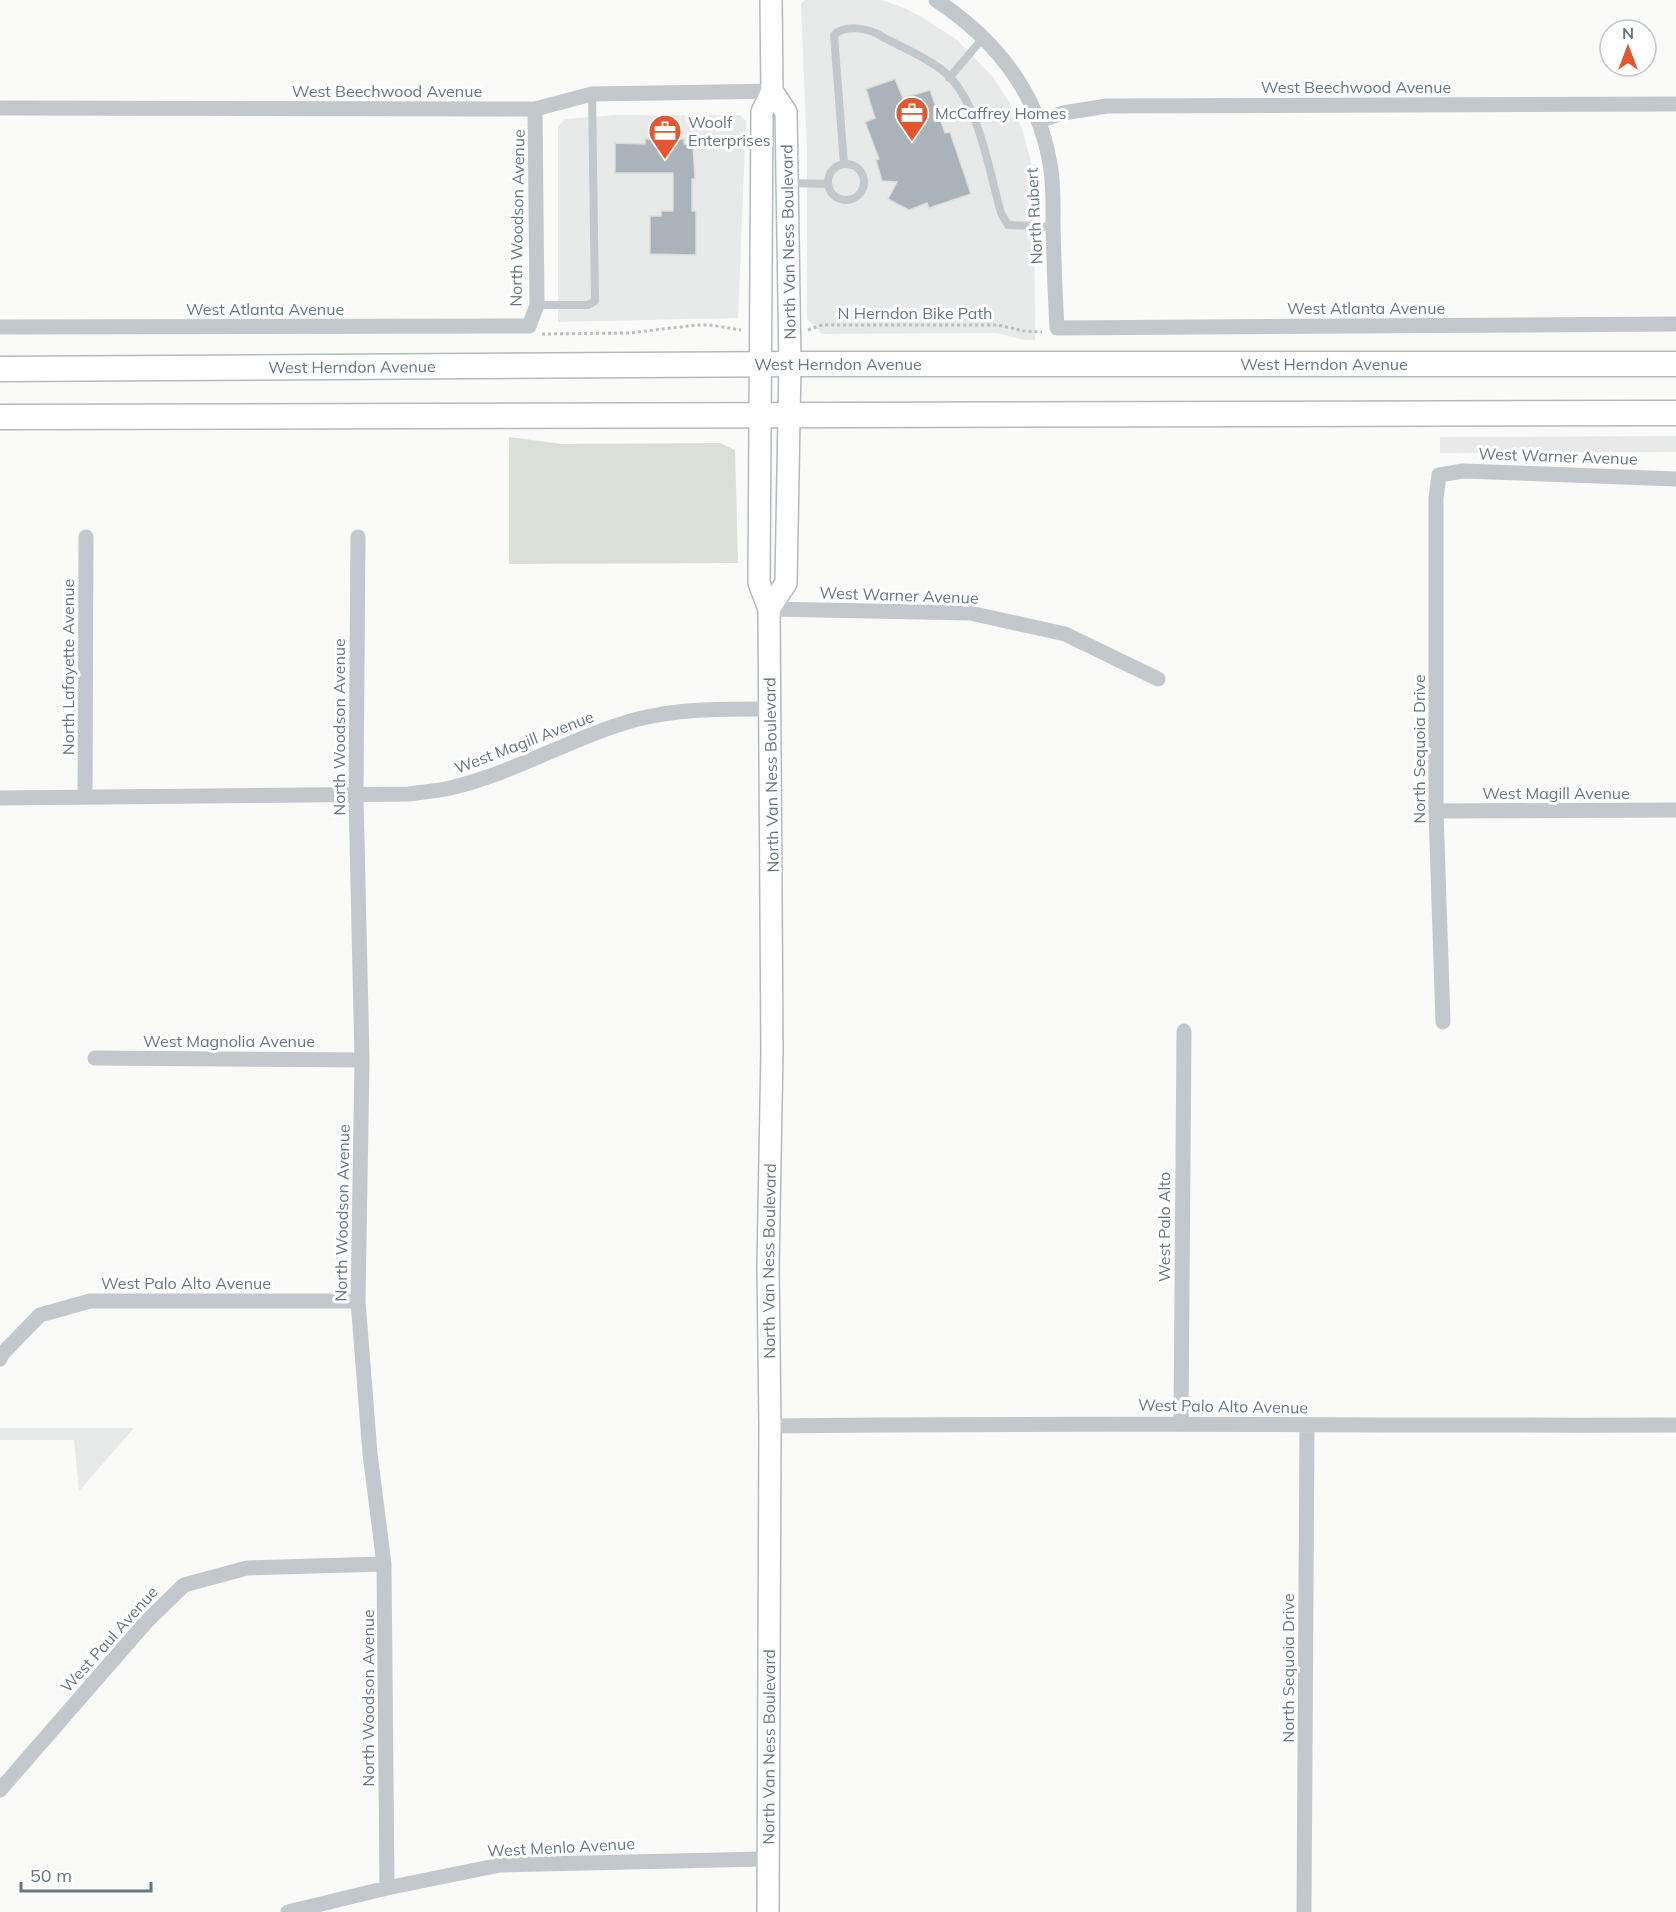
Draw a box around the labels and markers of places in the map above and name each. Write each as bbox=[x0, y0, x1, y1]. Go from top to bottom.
office icon: McCaffrey Homes bbox=[894, 95, 930, 142]
place label: McCaffrey Homes bbox=[935, 103, 1067, 123]
place label: Woolf Enterprises bbox=[688, 112, 771, 150]
office icon: Woolf Enterprises bbox=[647, 113, 683, 160]

